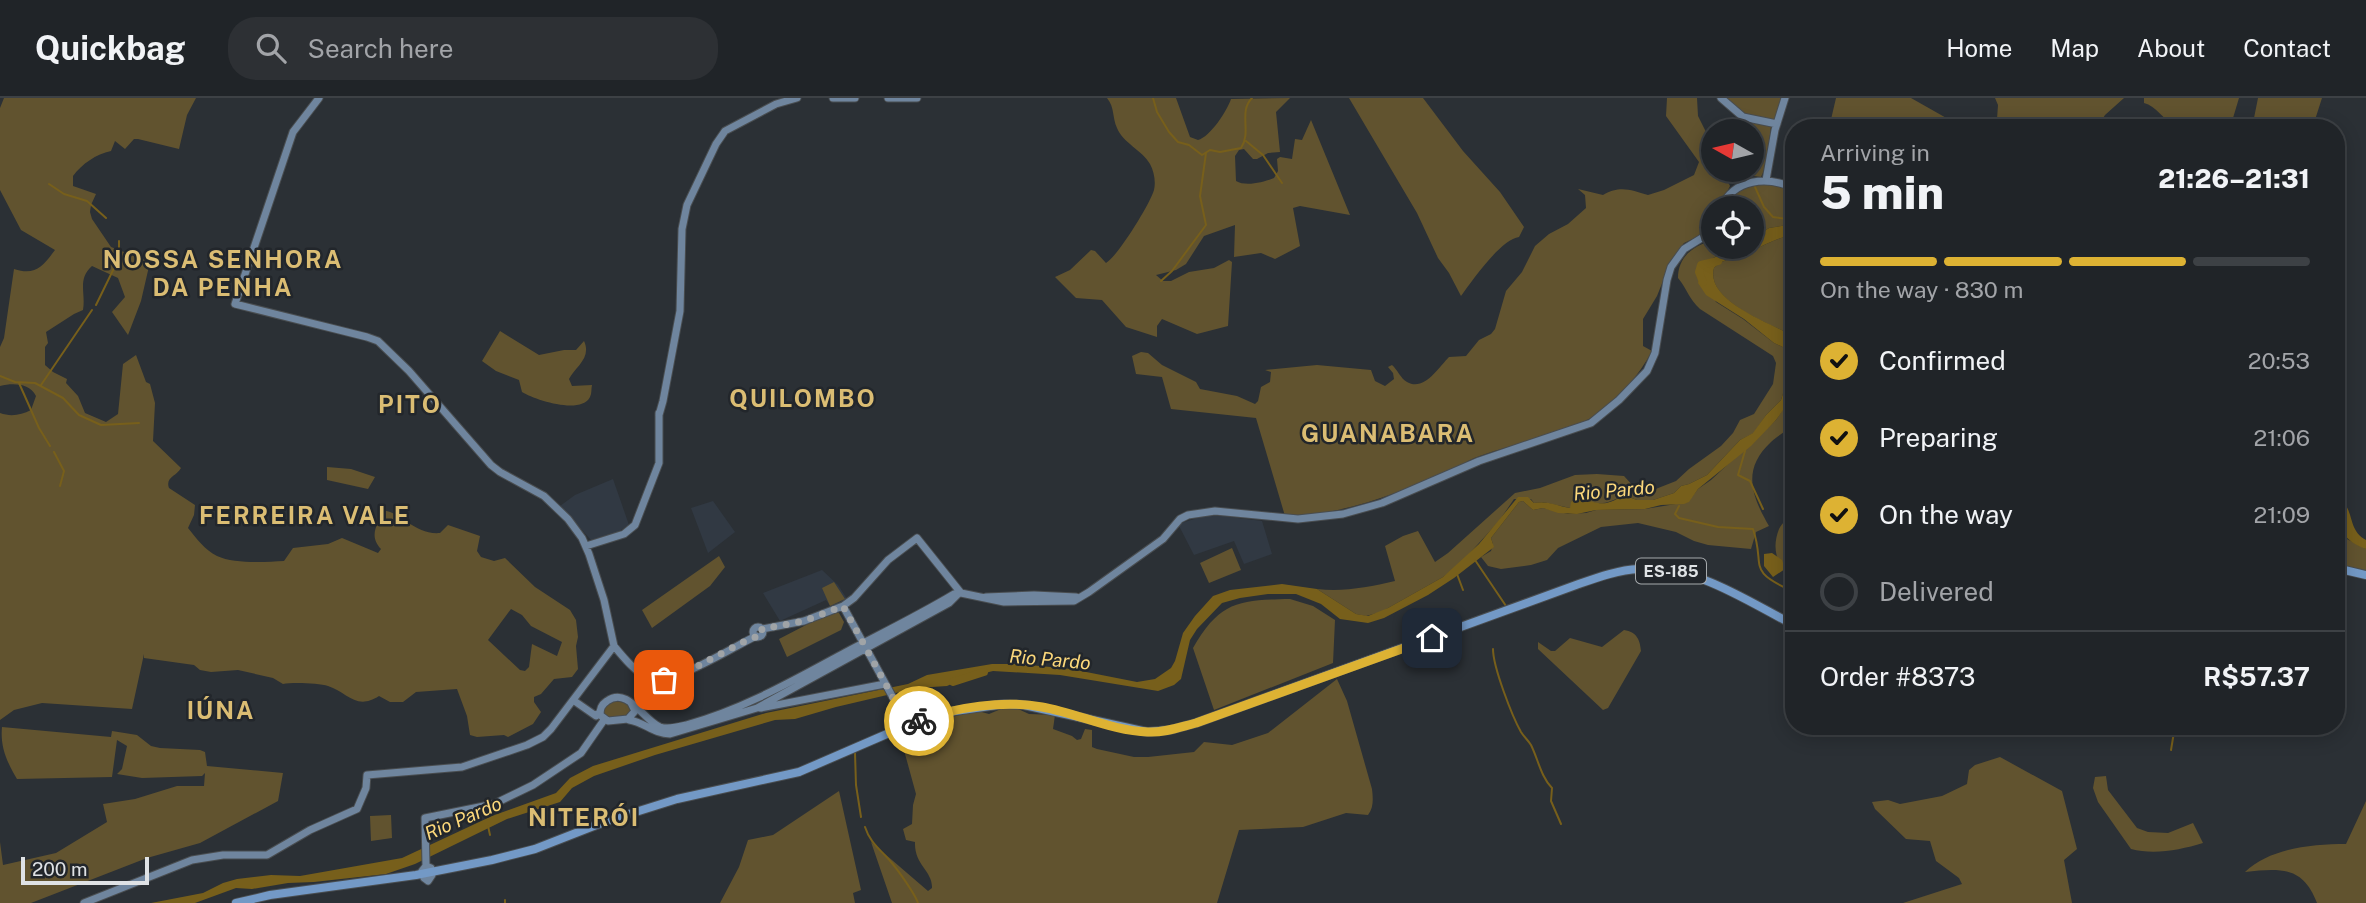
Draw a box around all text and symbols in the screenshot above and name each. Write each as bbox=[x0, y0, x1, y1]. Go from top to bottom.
search box bbox=[228, 17, 718, 80]
text: Quickbag bbox=[35, 29, 186, 67]
icon: search bbox=[252, 29, 290, 67]
text: Search here bbox=[308, 33, 454, 64]
text: Home bbox=[1946, 34, 2012, 62]
text: Map bbox=[2050, 34, 2099, 62]
text: About bbox=[2137, 34, 2205, 62]
text: Contact bbox=[2243, 34, 2331, 62]
north arrow bbox=[1701, 119, 1764, 182]
map controls bbox=[1701, 119, 1764, 259]
text: Arriving in bbox=[1820, 139, 1930, 166]
text: 21:26–21:31 bbox=[2158, 163, 2310, 194]
text: 5 min bbox=[1820, 165, 1944, 219]
button: locate bbox=[1701, 196, 1764, 259]
district label: NOSSA SENHORA DA PENHA bbox=[103, 245, 343, 301]
text: On the way · 830 m bbox=[1820, 276, 2023, 303]
icon: check bbox=[1820, 342, 1858, 380]
text: Confirmed bbox=[1879, 345, 2006, 376]
text: 20:53 bbox=[2248, 347, 2310, 374]
district label: QUILOMBO bbox=[729, 384, 877, 412]
district label: PITO bbox=[378, 390, 442, 418]
district label: GUANABARA bbox=[1301, 419, 1475, 447]
icon: check bbox=[1820, 419, 1858, 457]
text: Preparing bbox=[1879, 422, 1998, 453]
text: 21:06 bbox=[2254, 424, 2310, 451]
water label: Rio Pardo bbox=[1572, 475, 1656, 505]
icon: check bbox=[1820, 496, 1858, 534]
text: On the way bbox=[1879, 499, 2013, 530]
district label: FERREIRA VALE bbox=[199, 501, 411, 529]
text: 21:09 bbox=[2253, 501, 2310, 528]
road number: ES-185 bbox=[1636, 558, 1706, 584]
text: Delivered bbox=[1879, 576, 1994, 607]
pin bbox=[1402, 608, 1462, 668]
icon: home bbox=[1413, 619, 1451, 657]
water label: Rio Pardo bbox=[1008, 644, 1092, 674]
pin bbox=[634, 650, 694, 710]
icon: bag bbox=[645, 661, 683, 699]
text: Order #8373 bbox=[1820, 661, 1975, 692]
text: R$57.37 bbox=[2203, 661, 2310, 692]
courier bbox=[884, 686, 954, 756]
district label: IÚNA bbox=[187, 696, 255, 724]
icon: bike bbox=[900, 702, 938, 740]
water label: Rio Pardo bbox=[421, 792, 505, 844]
district label: NITERÓI bbox=[528, 803, 640, 831]
scale bar bbox=[21, 854, 149, 886]
text: 200 m bbox=[32, 858, 88, 880]

